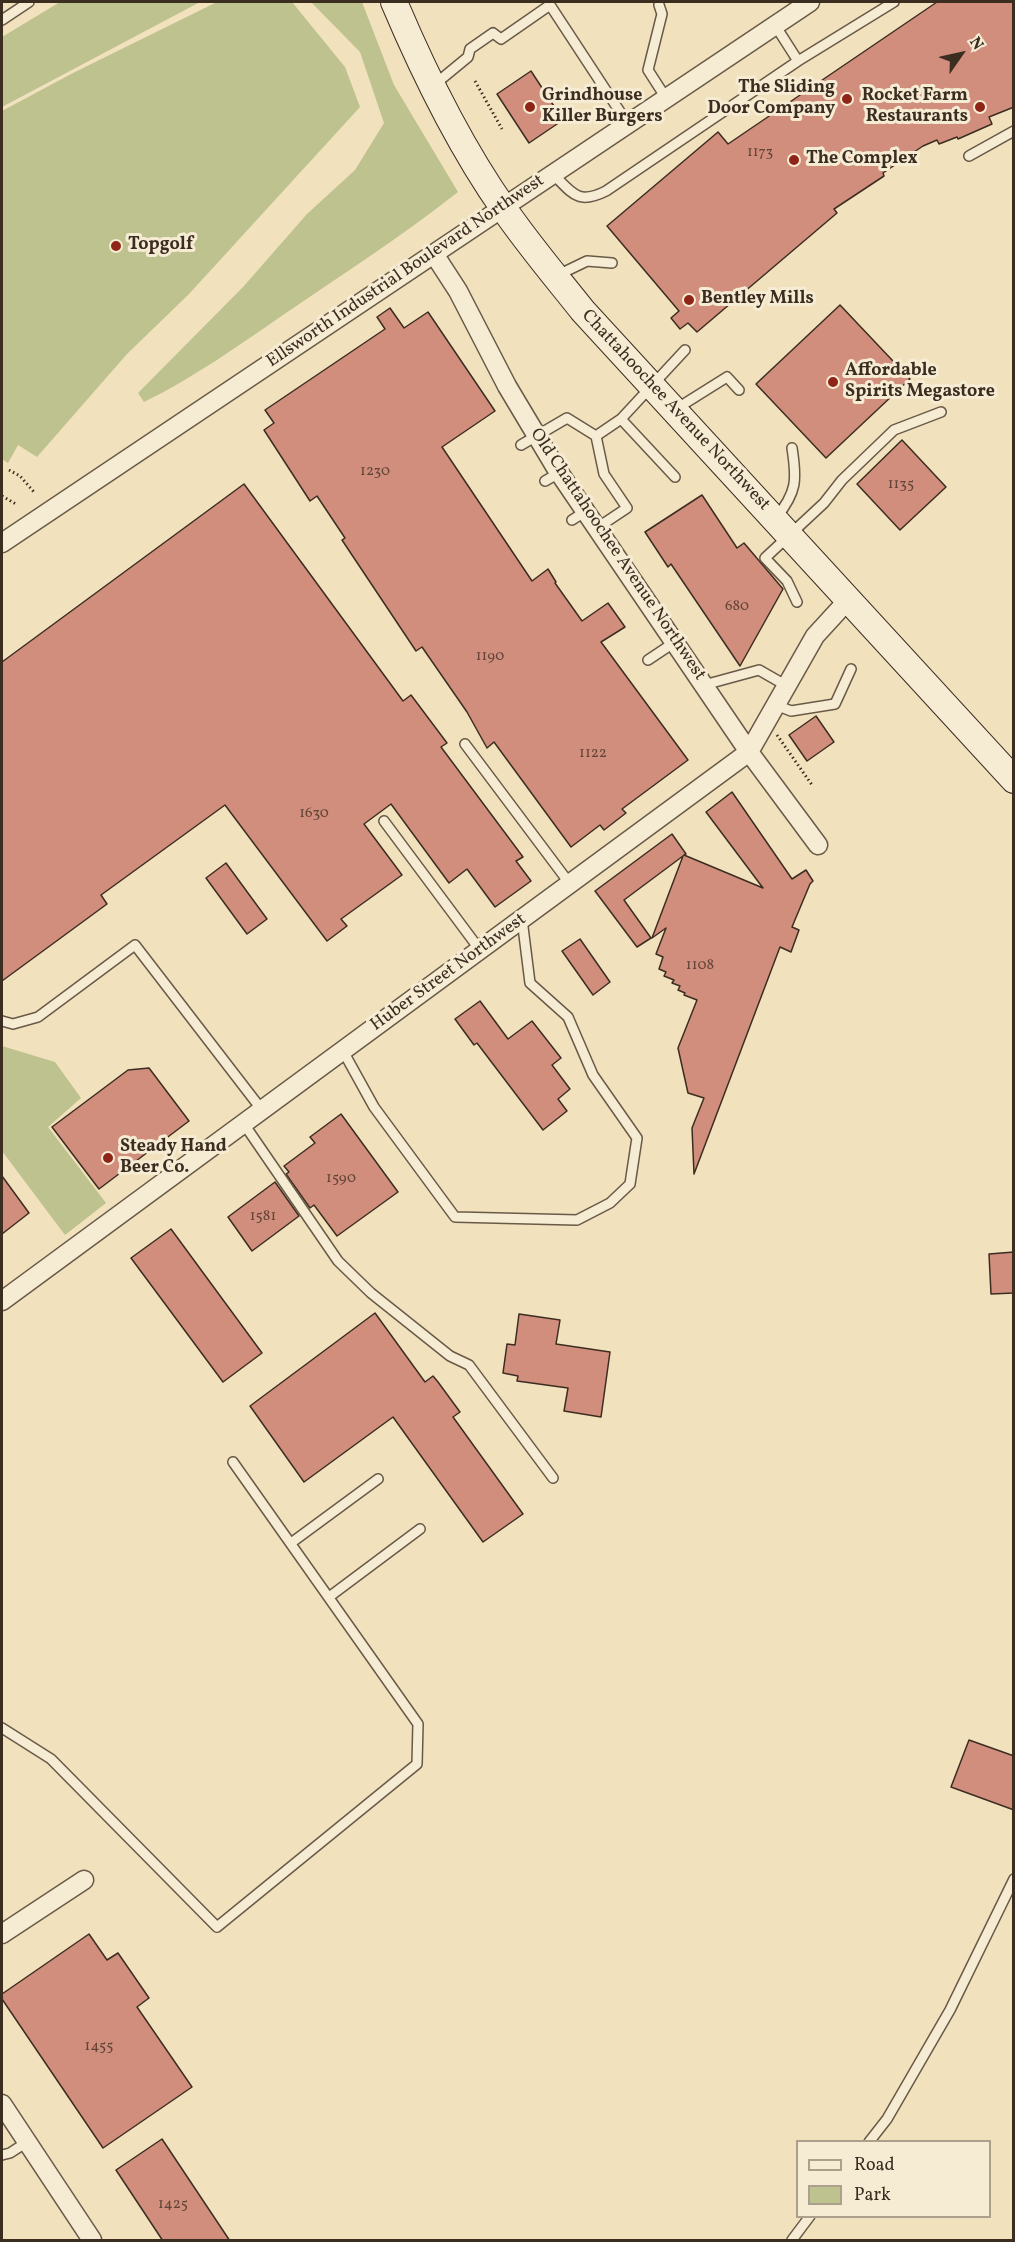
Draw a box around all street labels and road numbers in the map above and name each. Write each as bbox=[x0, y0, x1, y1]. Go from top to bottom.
street label: Ellsworth Industrial Boulevard Northwest bbox=[263, 171, 549, 373]
street label: Chattahoochee Avenue Northwest bbox=[576, 306, 774, 516]
street label: Old Chattahoochee Avenue Northwest bbox=[524, 425, 710, 685]
street label: Huber Street Northwest bbox=[367, 909, 531, 1037]

